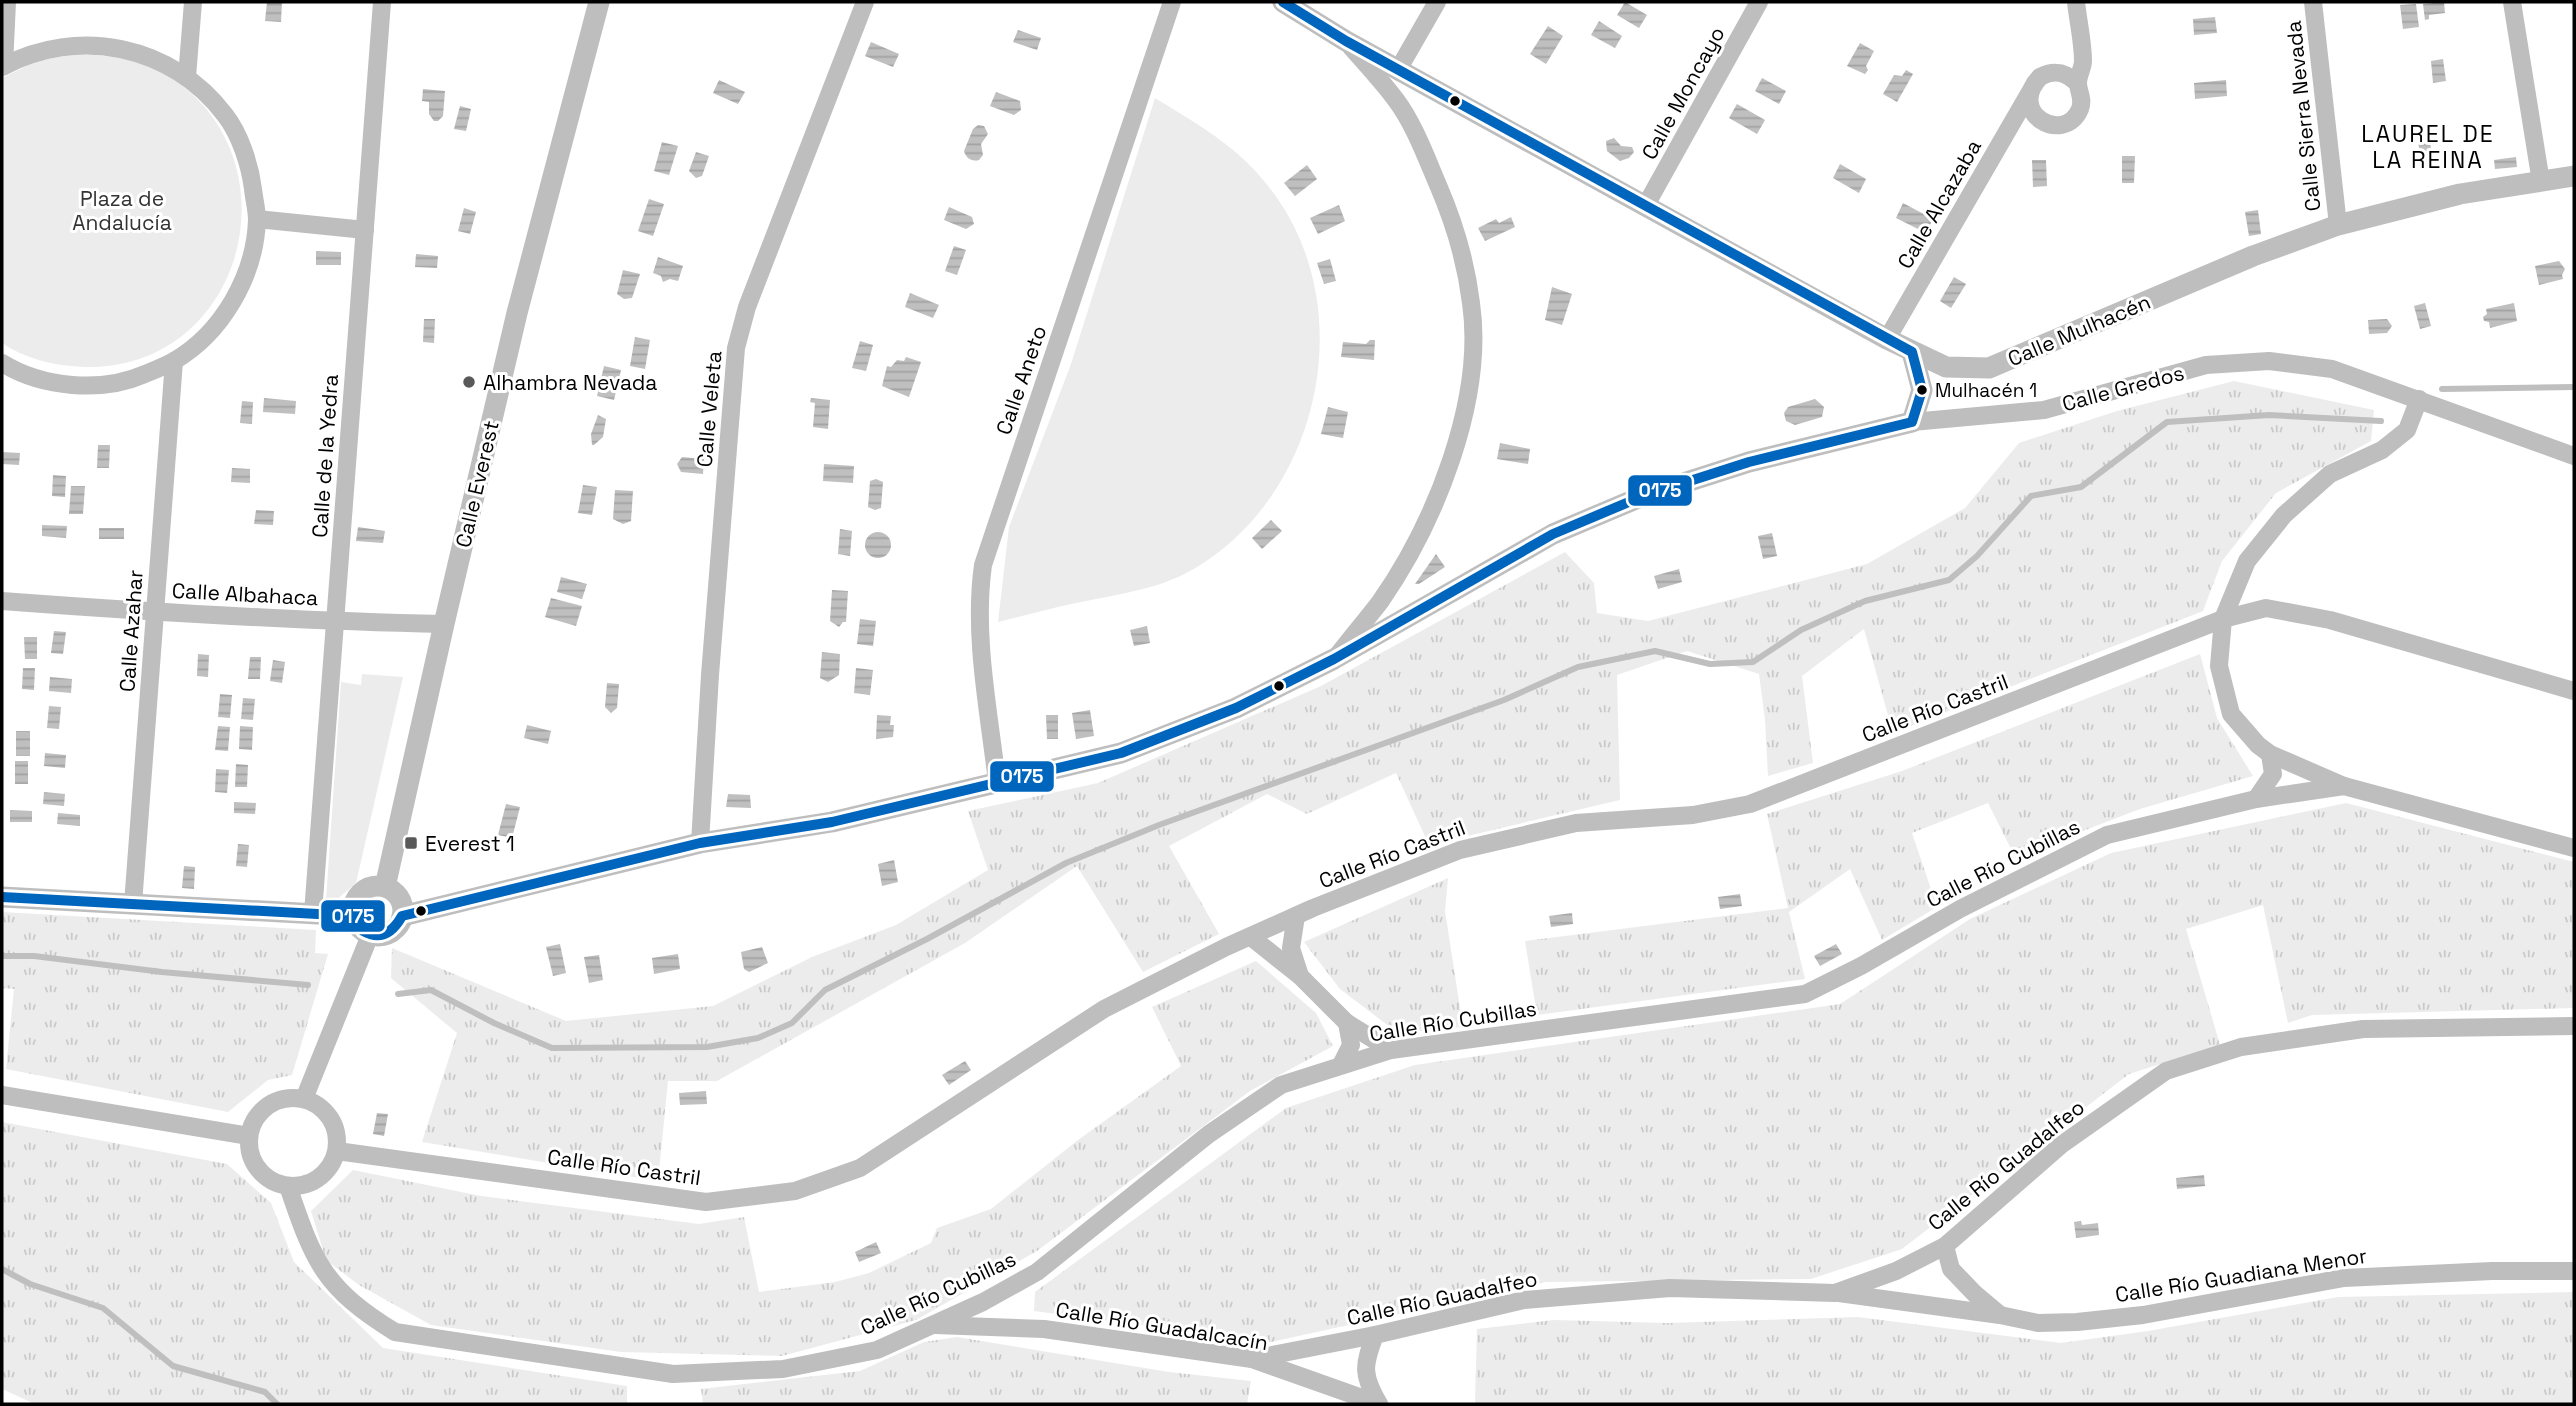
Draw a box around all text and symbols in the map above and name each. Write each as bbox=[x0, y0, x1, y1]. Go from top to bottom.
street label: Calle Sierra Nevada bbox=[2280, 19, 2326, 213]
street label: Calle Moncayo bbox=[1635, 22, 1731, 164]
unlabelled marker bbox=[1448, 94, 1462, 108]
district label: LAUREL DE LA REINA bbox=[2361, 119, 2495, 175]
street label: Calle Alcazaba bbox=[1891, 134, 1987, 274]
park label: Plaza de Andalucía bbox=[72, 185, 172, 236]
street label: Calle Mulhacén bbox=[2004, 288, 2154, 372]
street label: Calle Aneto bbox=[990, 322, 1052, 438]
street label: Calle Veleta bbox=[690, 350, 728, 468]
street label: Calle Gredos bbox=[2059, 359, 2187, 417]
place label: Alhambra Nevada bbox=[483, 369, 657, 396]
street label: Calle de la Yedra bbox=[306, 373, 344, 539]
marker: Alhambra Nevada bbox=[461, 374, 477, 390]
place label: Mulhacén 1 bbox=[1935, 378, 2037, 403]
marker: Mulhacén 1 bbox=[1915, 383, 1929, 397]
street label: Calle Everest bbox=[449, 418, 505, 550]
line badge: 0175 bbox=[1627, 474, 1693, 507]
text: 0175 bbox=[1639, 478, 1681, 503]
street label: Calle Azahar bbox=[113, 569, 149, 693]
street label: Calle Albahaca bbox=[171, 577, 319, 611]
street label: Calle Río Castril bbox=[1858, 668, 2012, 748]
unlabelled marker bbox=[1272, 679, 1286, 693]
line badge: 0175 bbox=[989, 760, 1055, 793]
text: 0175 bbox=[1001, 764, 1043, 789]
street label: Calle Río Cubillas bbox=[1922, 813, 2084, 913]
street label: Calle Río Castril bbox=[1315, 814, 1469, 894]
place label: Everest 1 bbox=[425, 830, 515, 857]
marker: Everest 1 bbox=[403, 835, 419, 851]
line badge: 0175 bbox=[320, 899, 386, 933]
text: 0175 bbox=[332, 904, 374, 929]
unlabelled marker bbox=[414, 904, 428, 918]
street label: Calle Río Cubillas bbox=[1368, 994, 1538, 1048]
street label: Calle Río Guadalfeo bbox=[1922, 1093, 2090, 1237]
street label: Calle Río Castril bbox=[546, 1143, 702, 1191]
street label: Calle Río Guadiana Menor bbox=[2113, 1242, 2369, 1308]
street label: Calle Río Cubillas bbox=[856, 1245, 1020, 1341]
street label: Calle Río Guadalfeo bbox=[1344, 1265, 1540, 1331]
street label: Calle Río Guadalcacín bbox=[1054, 1296, 1270, 1356]

